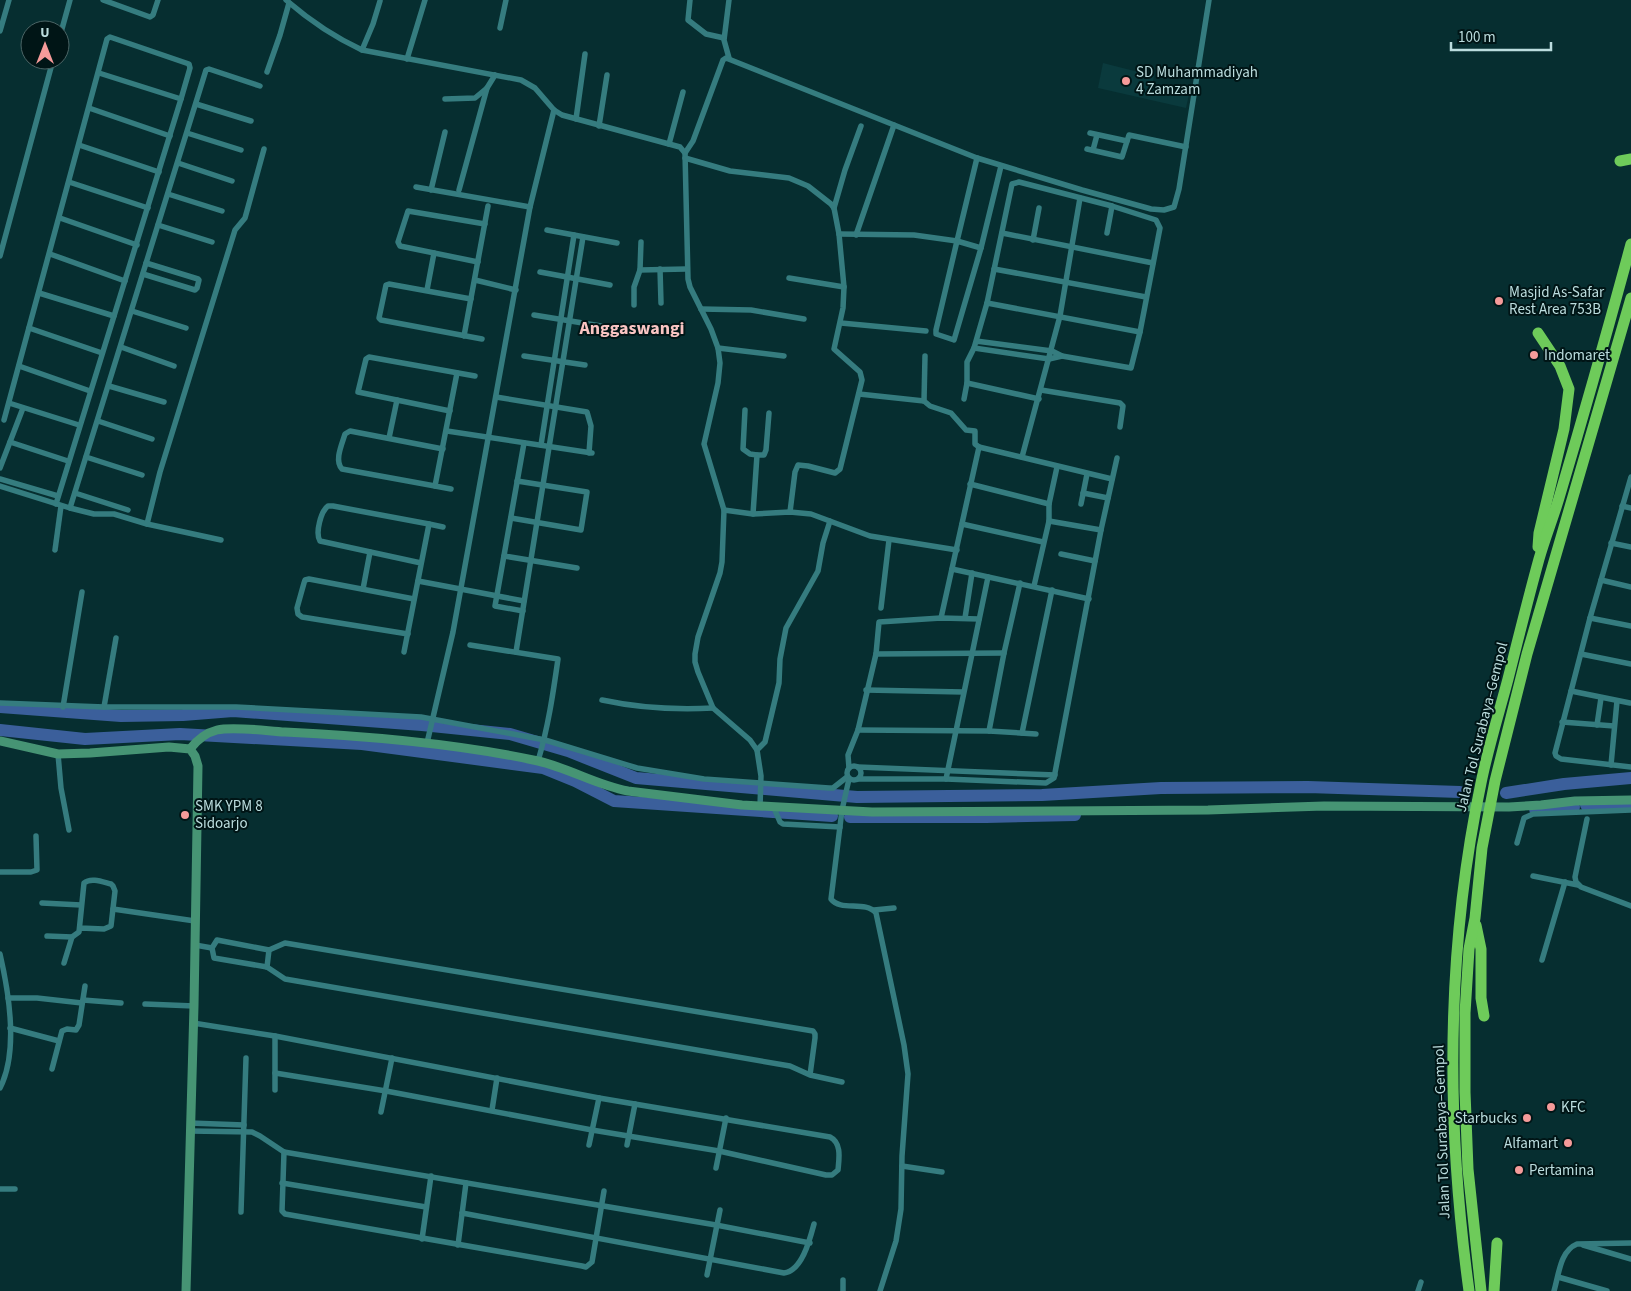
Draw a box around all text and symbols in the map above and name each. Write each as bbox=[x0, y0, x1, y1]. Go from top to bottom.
north arrow bbox=[20, 20, 70, 70]
scale bar bbox=[1451, 20, 1551, 52]
text: U bbox=[40, 23, 50, 43]
text: 100 m bbox=[1458, 27, 1496, 48]
place label: SD Muhammadiyah 4 Zamzam bbox=[1136, 62, 1258, 100]
marker: SD Muhammadiyah 4 Zamzam bbox=[1120, 75, 1132, 87]
place label: Masjid As-Safar Rest Area 753B bbox=[1509, 282, 1605, 320]
marker: Masjid As-Safar Rest Area 753B bbox=[1493, 295, 1505, 307]
district label: Anggaswangi bbox=[578, 316, 685, 341]
place label: Indomaret bbox=[1544, 345, 1610, 366]
marker: Indomaret bbox=[1528, 349, 1540, 361]
street label: Jalan Tol Surabaya–Gempol bbox=[1451, 640, 1513, 814]
place label: SMK YPM 8 Sidoarjo bbox=[195, 796, 263, 834]
marker: SMK YPM 8 Sidoarjo bbox=[179, 809, 191, 821]
street label: Jalan Tol Surabaya–Gempol bbox=[1428, 1044, 1456, 1220]
place label: KFC bbox=[1561, 1097, 1586, 1118]
marker: KFC bbox=[1545, 1101, 1557, 1113]
place label: Starbucks bbox=[1455, 1108, 1517, 1129]
marker: Starbucks bbox=[1521, 1112, 1533, 1124]
place label: Alfamart bbox=[1504, 1133, 1558, 1154]
marker: Alfamart bbox=[1562, 1137, 1574, 1149]
place label: Pertamina bbox=[1529, 1160, 1594, 1181]
marker: Pertamina bbox=[1513, 1164, 1525, 1176]

